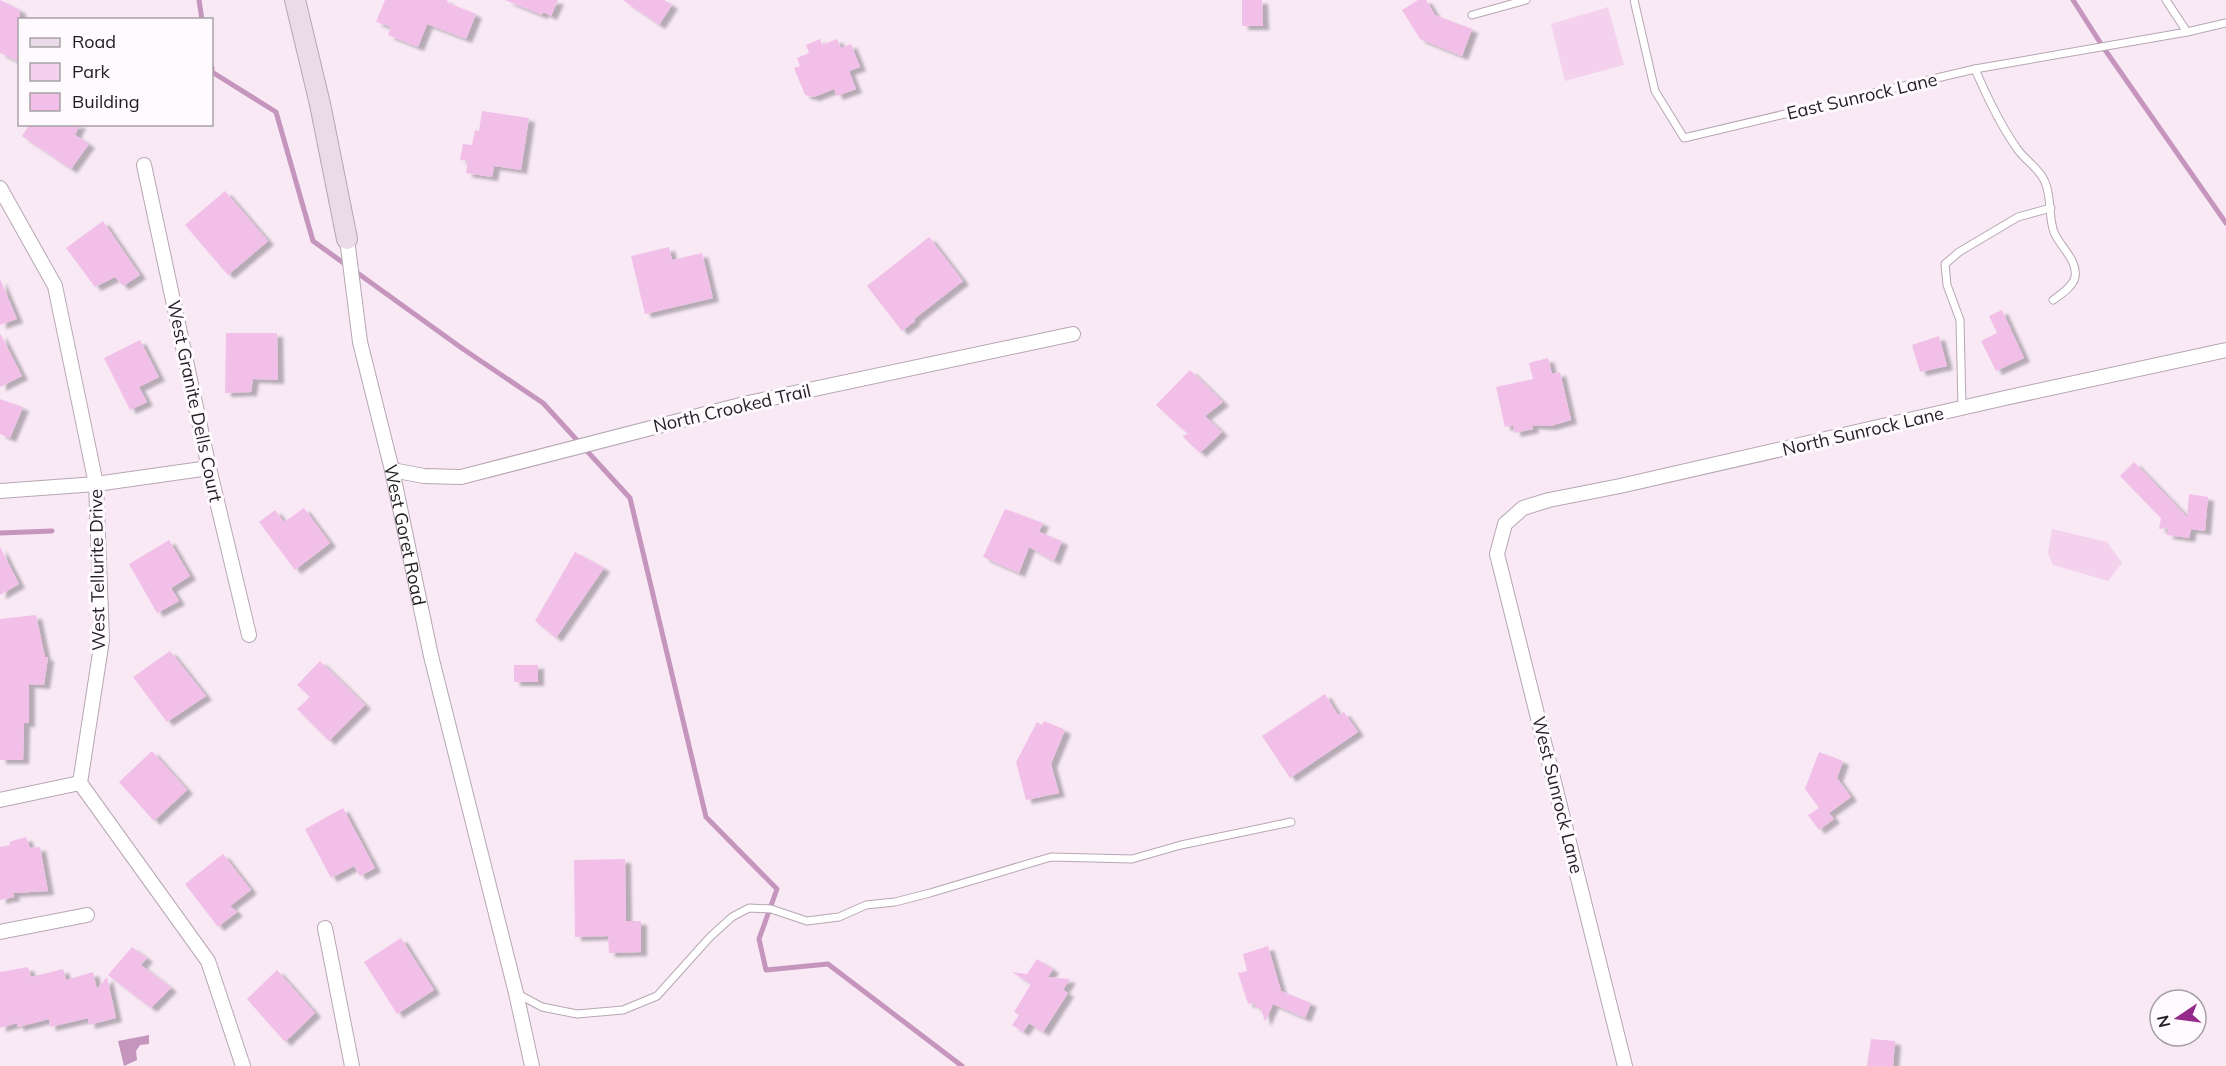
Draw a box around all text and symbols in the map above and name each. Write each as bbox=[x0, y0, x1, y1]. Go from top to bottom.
legend bbox=[18, 18, 213, 126]
text: Road bbox=[72, 30, 116, 53]
text: Park bbox=[72, 60, 111, 83]
street label: East Sunrock Lane bbox=[1785, 67, 1939, 125]
text: Building bbox=[72, 90, 140, 113]
street label: West Granite Dells Court bbox=[162, 298, 228, 504]
street label: North Crooked Trail bbox=[651, 379, 813, 437]
street label: North Sunrock Lane bbox=[1780, 401, 1946, 461]
street label: West Goret Road bbox=[380, 462, 432, 607]
street label: West Tellurite Drive bbox=[84, 489, 110, 651]
street label: West Sunrock Lane bbox=[1527, 714, 1589, 876]
north arrow bbox=[2148, 988, 2208, 1048]
text: N bbox=[2152, 1013, 2174, 1030]

